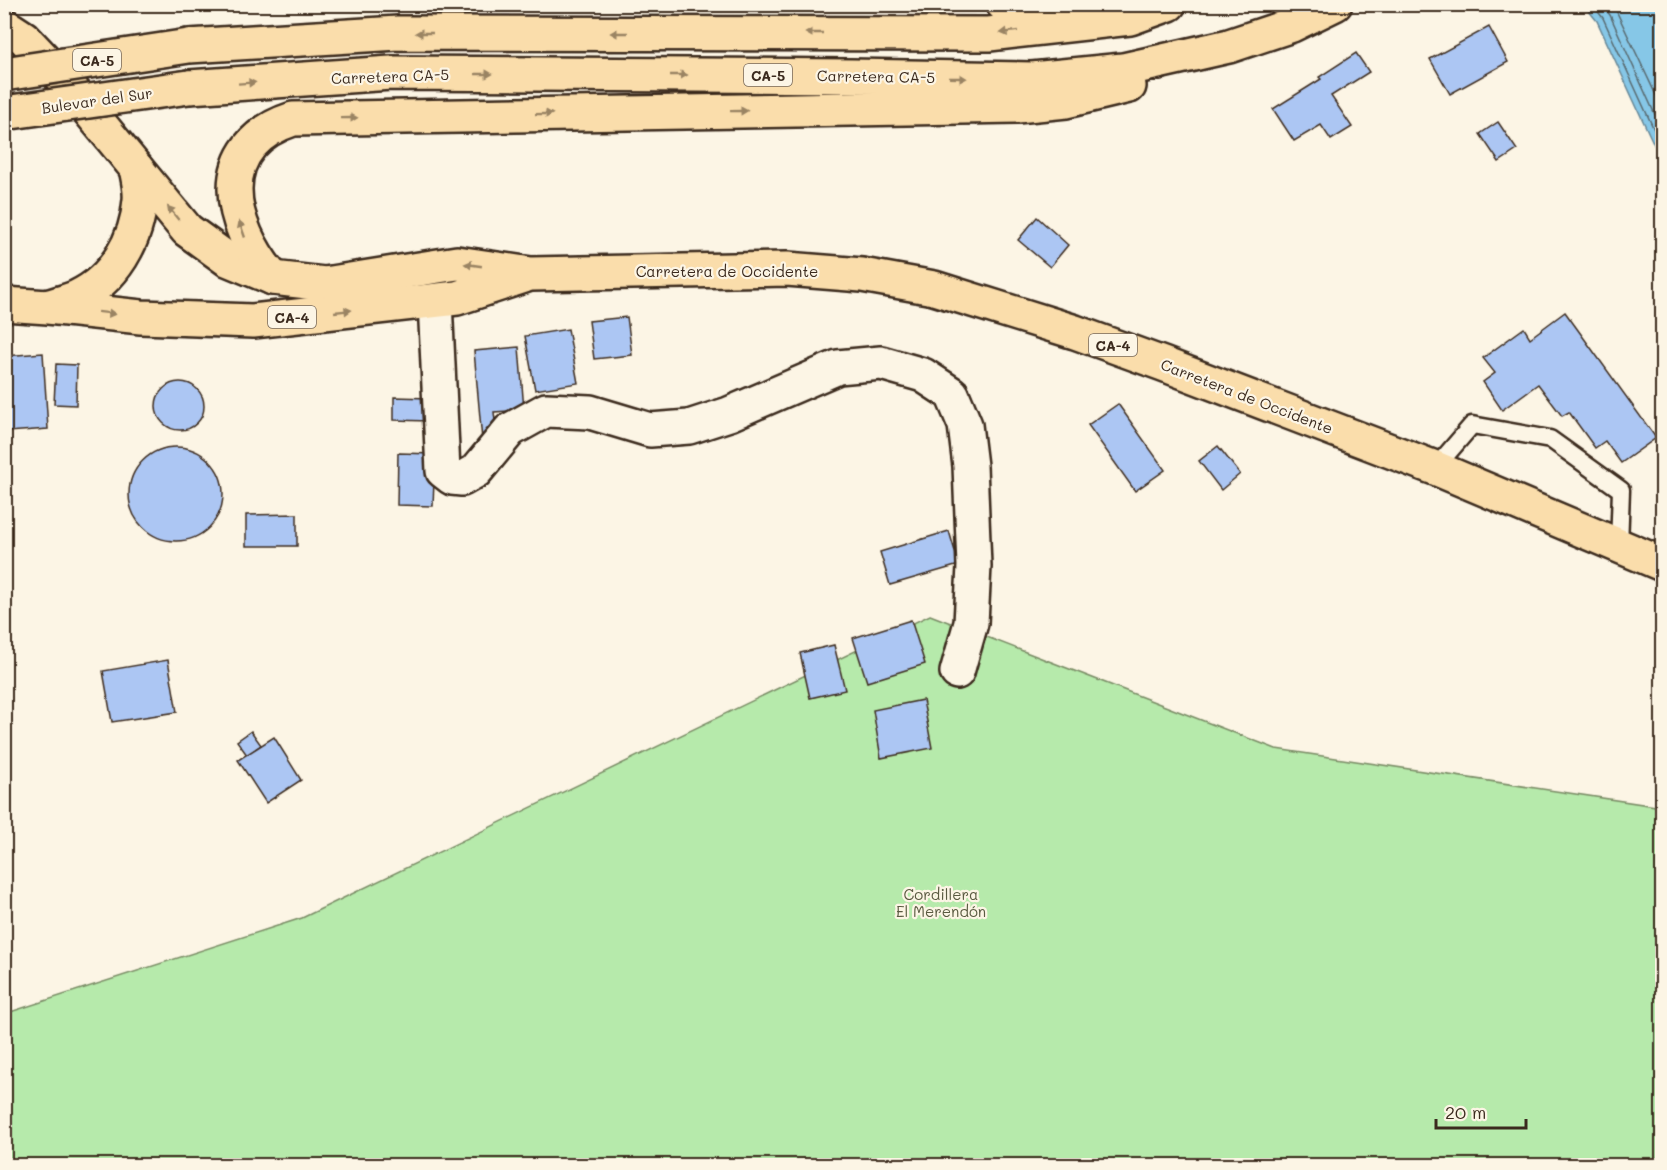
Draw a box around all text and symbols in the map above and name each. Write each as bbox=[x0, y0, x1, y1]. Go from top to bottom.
one-way arrow bbox=[999, 27, 1018, 36]
one-way arrow bbox=[414, 28, 433, 38]
one-way arrow bbox=[609, 28, 628, 38]
one-way arrow bbox=[804, 28, 823, 38]
road number: CA-5 bbox=[73, 49, 121, 71]
street label: Carretera CA-5 bbox=[331, 64, 449, 88]
road number: CA-5 bbox=[744, 64, 792, 86]
street label: Carretera CA-5 bbox=[817, 65, 935, 87]
one-way arrow bbox=[474, 69, 493, 79]
one-way arrow bbox=[669, 70, 688, 80]
one-way arrow bbox=[948, 73, 967, 82]
one-way arrow bbox=[238, 78, 257, 88]
street label: Bulevar del Sur bbox=[40, 82, 154, 118]
one-way arrow bbox=[729, 106, 748, 115]
one-way arrow bbox=[534, 109, 553, 119]
one-way arrow bbox=[339, 113, 358, 122]
one-way arrow bbox=[166, 205, 179, 221]
one-way arrow bbox=[237, 220, 247, 238]
one-way arrow bbox=[464, 261, 483, 270]
street label: Carretera de Occidente bbox=[636, 261, 818, 281]
road number: CA-4 bbox=[268, 306, 316, 328]
one-way arrow bbox=[333, 306, 352, 316]
one-way arrow bbox=[97, 309, 116, 318]
road number: CA-4 bbox=[1089, 334, 1137, 356]
street label: Carretera de Occidente bbox=[1158, 354, 1336, 438]
park label: Cordillera El Merendón bbox=[896, 884, 986, 921]
scale bar bbox=[1436, 1092, 1526, 1130]
text: 20 m bbox=[1445, 1100, 1486, 1124]

